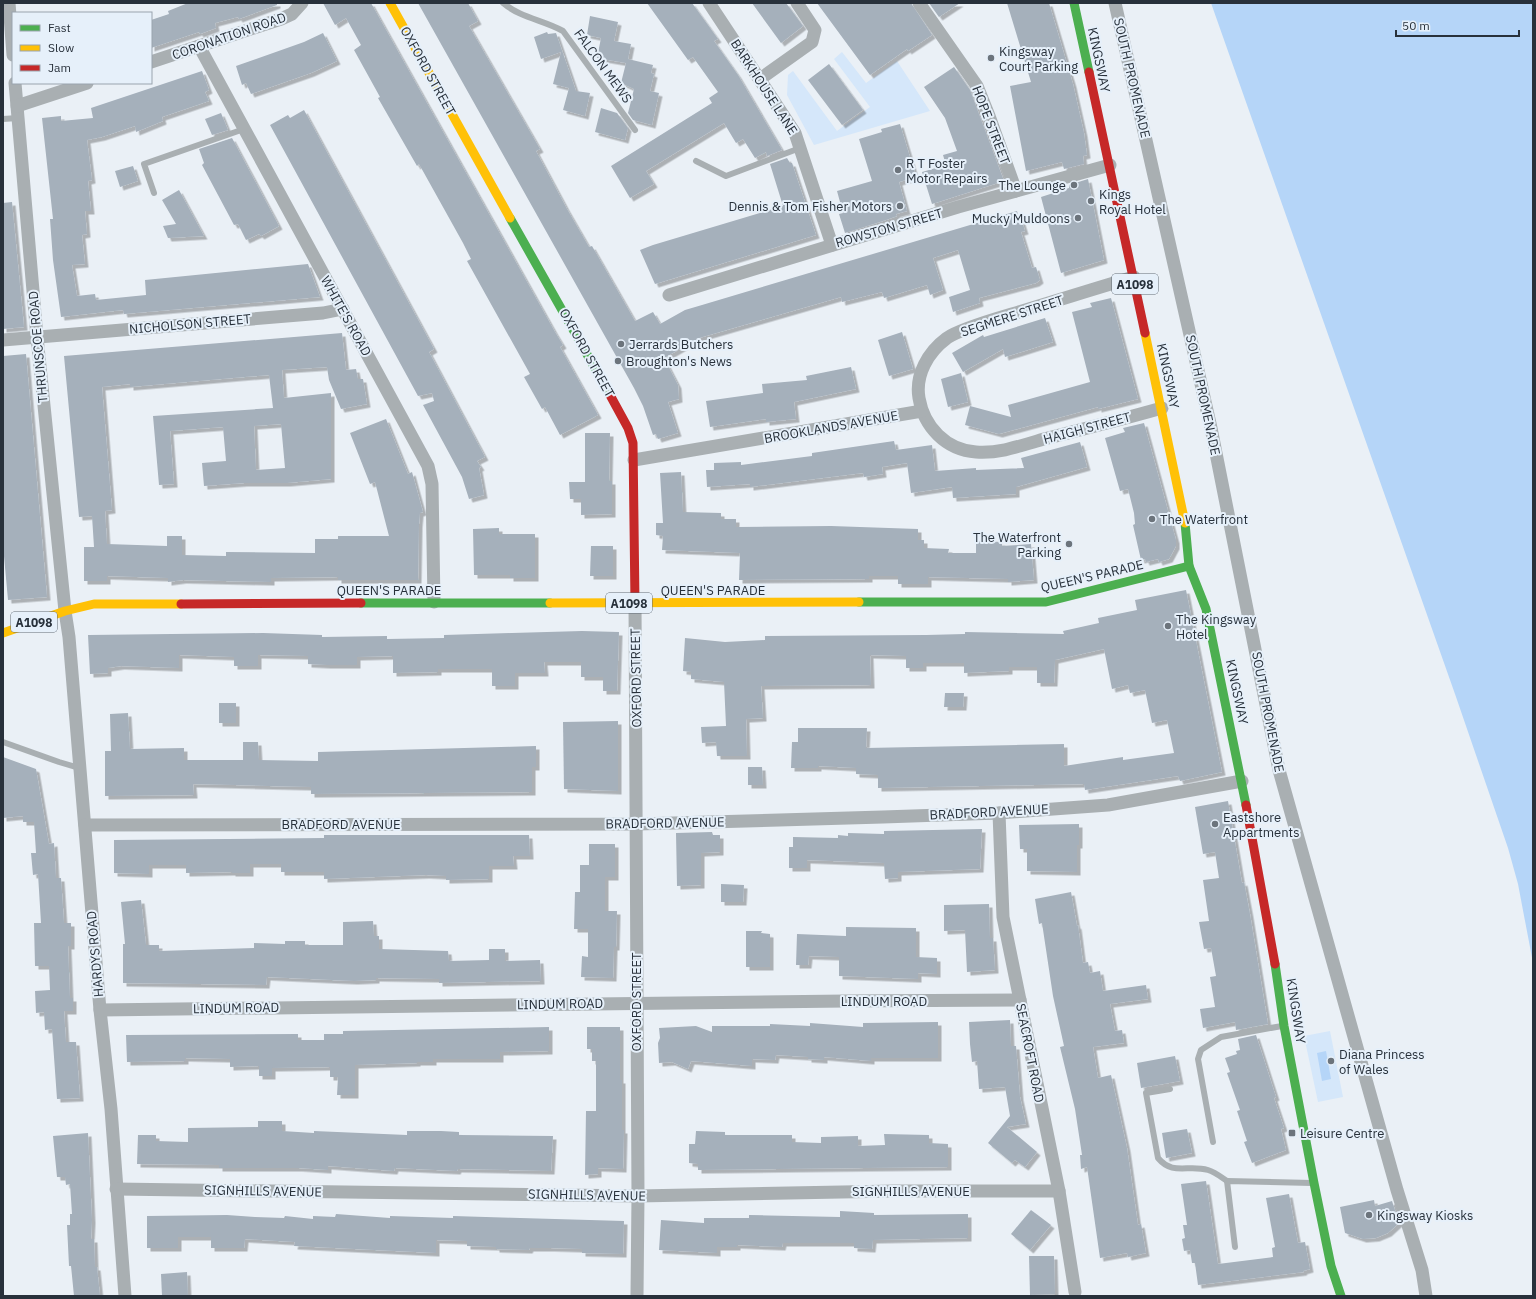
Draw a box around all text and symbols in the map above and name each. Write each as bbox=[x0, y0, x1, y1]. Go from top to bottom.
street label: CORONATION ROAD bbox=[170, 9, 288, 63]
legend bbox=[12, 12, 152, 84]
scale bar bbox=[1396, 12, 1519, 38]
street label: SOUTH PROMENADE bbox=[1110, 16, 1154, 140]
text: 50 m bbox=[1402, 18, 1430, 33]
text: Fast bbox=[48, 20, 71, 35]
street label: OXFORD STREET bbox=[397, 24, 460, 119]
street label: FALCON MEWS bbox=[570, 25, 636, 107]
street label: KINGSWAY bbox=[1084, 26, 1114, 94]
street label: BARKHOUSE LANE bbox=[727, 36, 801, 138]
text: Slow bbox=[48, 40, 74, 55]
place label: Kingsway Court Parking bbox=[999, 43, 1078, 75]
marker: Kingsway Court Parking bbox=[986, 53, 996, 63]
text: Jam bbox=[48, 60, 71, 75]
street label: HOPE STREET bbox=[968, 83, 1014, 167]
place label: R T Foster Motor Repairs bbox=[906, 155, 988, 187]
marker: R T Foster Motor Repairs bbox=[893, 165, 903, 175]
place label: The Lounge bbox=[999, 177, 1066, 194]
marker: The Lounge bbox=[1069, 180, 1079, 190]
place label: Kings Royal Hotel bbox=[1099, 186, 1166, 218]
marker: Kings Royal Hotel bbox=[1086, 196, 1096, 206]
place label: Dennis & Tom Fisher Motors bbox=[728, 198, 892, 215]
marker: Dennis & Tom Fisher Motors bbox=[895, 201, 905, 211]
street label: ROWSTON STREET bbox=[833, 204, 945, 251]
place label: Mucky Muldoons bbox=[972, 210, 1070, 227]
marker: Mucky Muldoons bbox=[1073, 213, 1083, 223]
street label: WHITE'S ROAD bbox=[317, 273, 375, 359]
road number: A1098 bbox=[1112, 274, 1158, 294]
street label: THRUNSCOE ROAD bbox=[25, 290, 51, 404]
street label: SEGMERE STREET bbox=[958, 291, 1066, 341]
street label: OXFORD STREET bbox=[556, 306, 619, 401]
street label: NICHOLSON STREET bbox=[128, 310, 252, 338]
street label: SOUTH PROMENADE bbox=[1182, 333, 1224, 457]
place label: Jerrards Butchers bbox=[629, 336, 733, 353]
marker: Jerrards Butchers bbox=[616, 339, 626, 349]
street label: KINGSWAY bbox=[1153, 342, 1183, 410]
place label: Broughton's News bbox=[626, 353, 732, 370]
marker: Broughton's News bbox=[613, 356, 623, 366]
street label: BROOKLANDS AVENUE bbox=[763, 407, 899, 447]
street label: HAIGH STREET bbox=[1041, 408, 1133, 448]
place label: The Waterfront bbox=[1160, 511, 1248, 528]
marker: The Waterfront bbox=[1147, 514, 1157, 524]
place label: The Waterfront Parking bbox=[973, 529, 1061, 561]
marker: The Waterfront Parking bbox=[1064, 539, 1074, 549]
street label: QUEEN'S PARADE bbox=[1039, 556, 1145, 596]
street label: QUEEN'S PARADE bbox=[337, 582, 441, 599]
street label: QUEEN'S PARADE bbox=[661, 582, 765, 599]
road number: A1098 bbox=[606, 593, 652, 613]
place label: The Kingsway Hotel bbox=[1176, 611, 1257, 643]
road number: A1098 bbox=[11, 612, 57, 632]
marker: The Kingsway Hotel bbox=[1163, 621, 1173, 631]
street label: OXFORD STREET bbox=[627, 628, 645, 728]
street label: SOUTH PROMENADE bbox=[1248, 650, 1288, 774]
street label: KINGSWAY bbox=[1222, 658, 1252, 726]
street label: BRADFORD AVENUE bbox=[929, 800, 1049, 824]
place label: Eastshore Appartments bbox=[1223, 809, 1300, 841]
street label: BRADFORD AVENUE bbox=[605, 813, 725, 833]
street label: BRADFORD AVENUE bbox=[281, 816, 401, 833]
marker: Eastshore Appartments bbox=[1210, 819, 1220, 829]
street label: HARDYS ROAD bbox=[83, 910, 107, 998]
street label: OXFORD STREET bbox=[628, 952, 645, 1052]
street label: KINGSWAY bbox=[1282, 977, 1310, 1045]
street label: LINDUM ROAD bbox=[841, 993, 927, 1010]
street label: LINDUM ROAD bbox=[517, 995, 603, 1013]
street label: LINDUM ROAD bbox=[193, 999, 279, 1017]
street label: SEACROFT ROAD bbox=[1012, 1002, 1048, 1104]
place label: Diana Princess of Wales bbox=[1339, 1046, 1425, 1078]
marker: Diana Princess of Wales bbox=[1326, 1056, 1336, 1066]
place label: Leisure Centre bbox=[1300, 1125, 1384, 1142]
marker: Leisure Centre bbox=[1287, 1128, 1297, 1138]
street label: SIGNHILLS AVENUE bbox=[204, 1181, 322, 1201]
street label: SIGNHILLS AVENUE bbox=[852, 1183, 970, 1200]
street label: SIGNHILLS AVENUE bbox=[528, 1185, 646, 1205]
place label: Kingsway Kiosks bbox=[1377, 1207, 1473, 1224]
marker: Kingsway Kiosks bbox=[1364, 1210, 1374, 1220]

